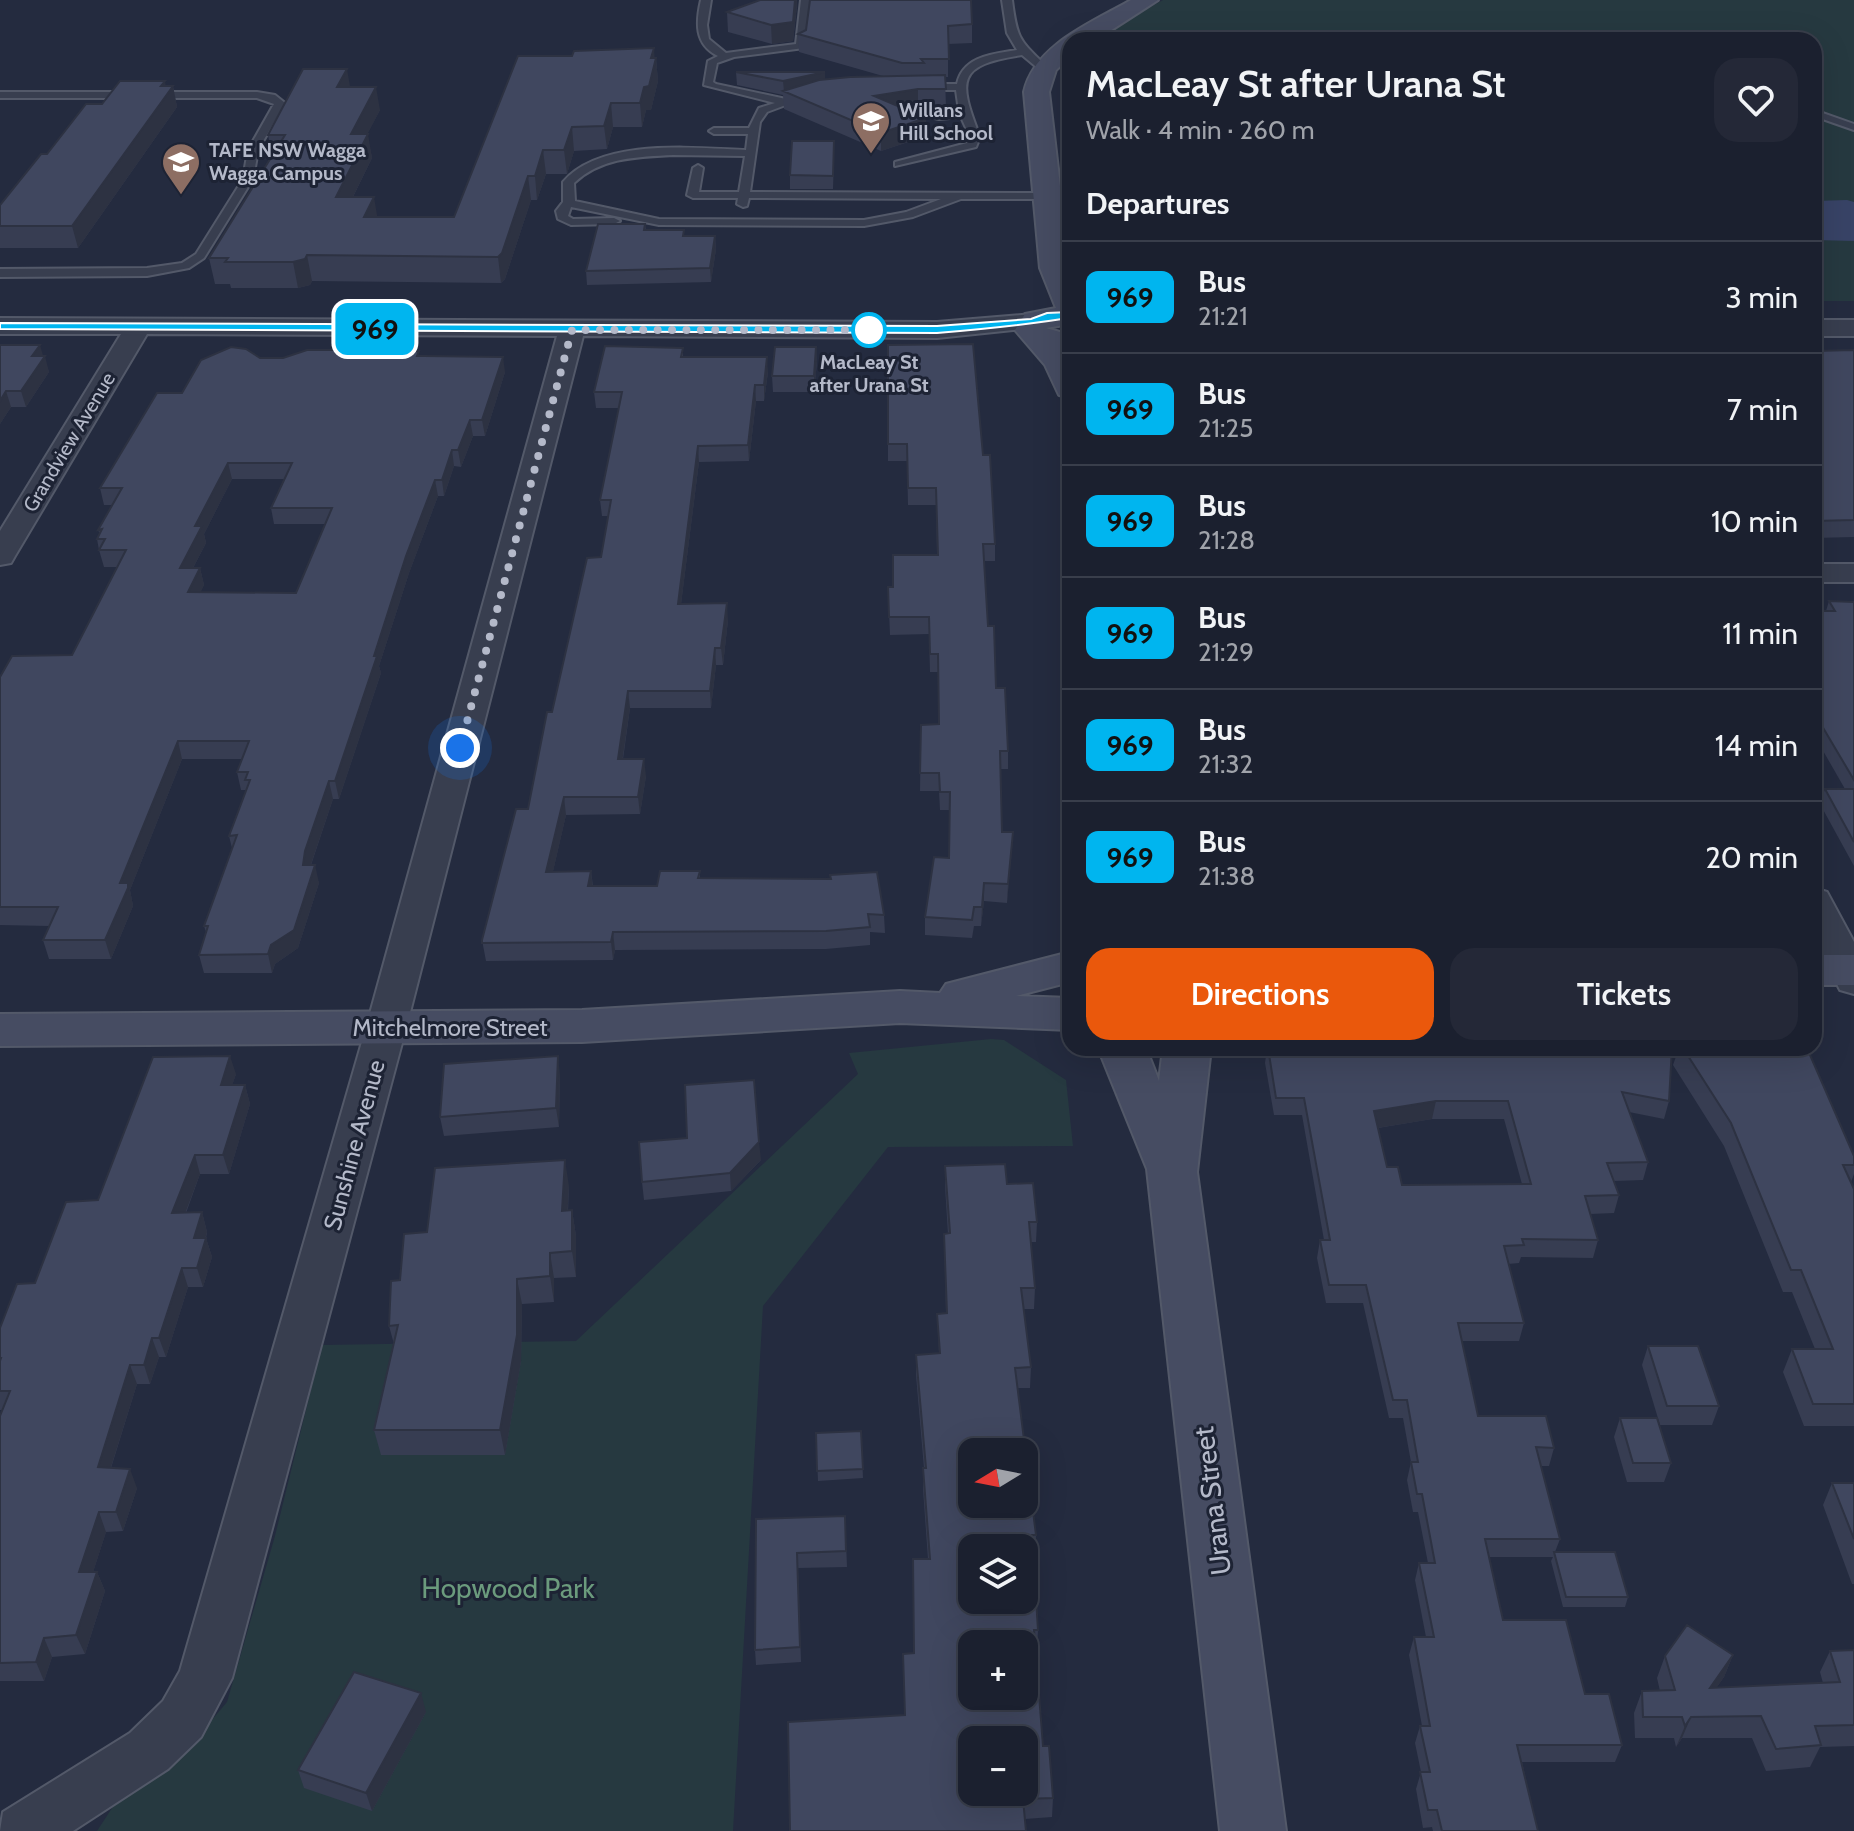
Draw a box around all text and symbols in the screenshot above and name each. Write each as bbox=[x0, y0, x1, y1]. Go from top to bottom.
button: heart bbox=[1714, 58, 1798, 142]
text: MacLeay St after Urana St bbox=[1086, 60, 1506, 107]
place label: Willans Hill School bbox=[899, 98, 993, 145]
school or university icon: Willans Hill School bbox=[850, 100, 892, 155]
text: Walk · 4 min · 260 m bbox=[1086, 114, 1315, 146]
place label: TAFE NSW Wagga Wagga Campus bbox=[209, 138, 366, 185]
school or university icon: TAFE NSW Wagga Wagga Campus bbox=[160, 141, 202, 196]
text: Departures bbox=[1086, 185, 1230, 222]
text: Bus bbox=[1198, 263, 1246, 300]
text: 3 min bbox=[1726, 279, 1798, 316]
text: 969 bbox=[1106, 280, 1154, 314]
text: 21:21 bbox=[1198, 300, 1248, 332]
line badge: 969 bbox=[329, 303, 421, 355]
text: 969 bbox=[351, 312, 399, 346]
marker: MacLeay St after Urana St bbox=[852, 313, 886, 347]
place label: MacLeay St after Urana St bbox=[809, 350, 929, 397]
street label: Grandview Avenue bbox=[18, 368, 120, 516]
text: Bus bbox=[1198, 375, 1246, 412]
text: 7 min bbox=[1727, 391, 1798, 428]
text: 969 bbox=[1106, 392, 1154, 426]
text: 21:25 bbox=[1198, 412, 1253, 444]
text: Bus bbox=[1198, 487, 1246, 524]
text: 10 min bbox=[1711, 503, 1798, 540]
text: 969 bbox=[1106, 504, 1154, 538]
text: 21:28 bbox=[1198, 524, 1255, 556]
text: Bus bbox=[1198, 599, 1246, 636]
text: 11 min bbox=[1722, 615, 1798, 652]
text: 969 bbox=[1106, 616, 1154, 650]
text: 21:29 bbox=[1198, 636, 1254, 668]
text: Bus bbox=[1198, 711, 1246, 748]
text: 14 min bbox=[1715, 727, 1798, 764]
your location bbox=[440, 728, 480, 768]
text: 969 bbox=[1106, 728, 1154, 762]
text: 21:32 bbox=[1198, 748, 1253, 780]
text: Bus bbox=[1198, 823, 1246, 860]
text: 20 min bbox=[1705, 839, 1798, 876]
text: 969 bbox=[1106, 840, 1154, 874]
text: 21:38 bbox=[1198, 860, 1255, 892]
button: Directions bbox=[1086, 948, 1434, 1040]
button: Tickets bbox=[1450, 948, 1798, 1040]
street label: Mitchelmore Street bbox=[352, 1013, 548, 1042]
street label: Sunshine Avenue bbox=[317, 1057, 391, 1233]
street label: Urana Street bbox=[1186, 1425, 1238, 1577]
north arrow bbox=[958, 1438, 1038, 1518]
map controls bbox=[958, 1438, 1038, 1806]
button: layers bbox=[958, 1534, 1038, 1614]
park label: Hopwood Park bbox=[421, 1571, 595, 1605]
button: + bbox=[958, 1630, 1038, 1710]
button: − bbox=[958, 1726, 1038, 1806]

